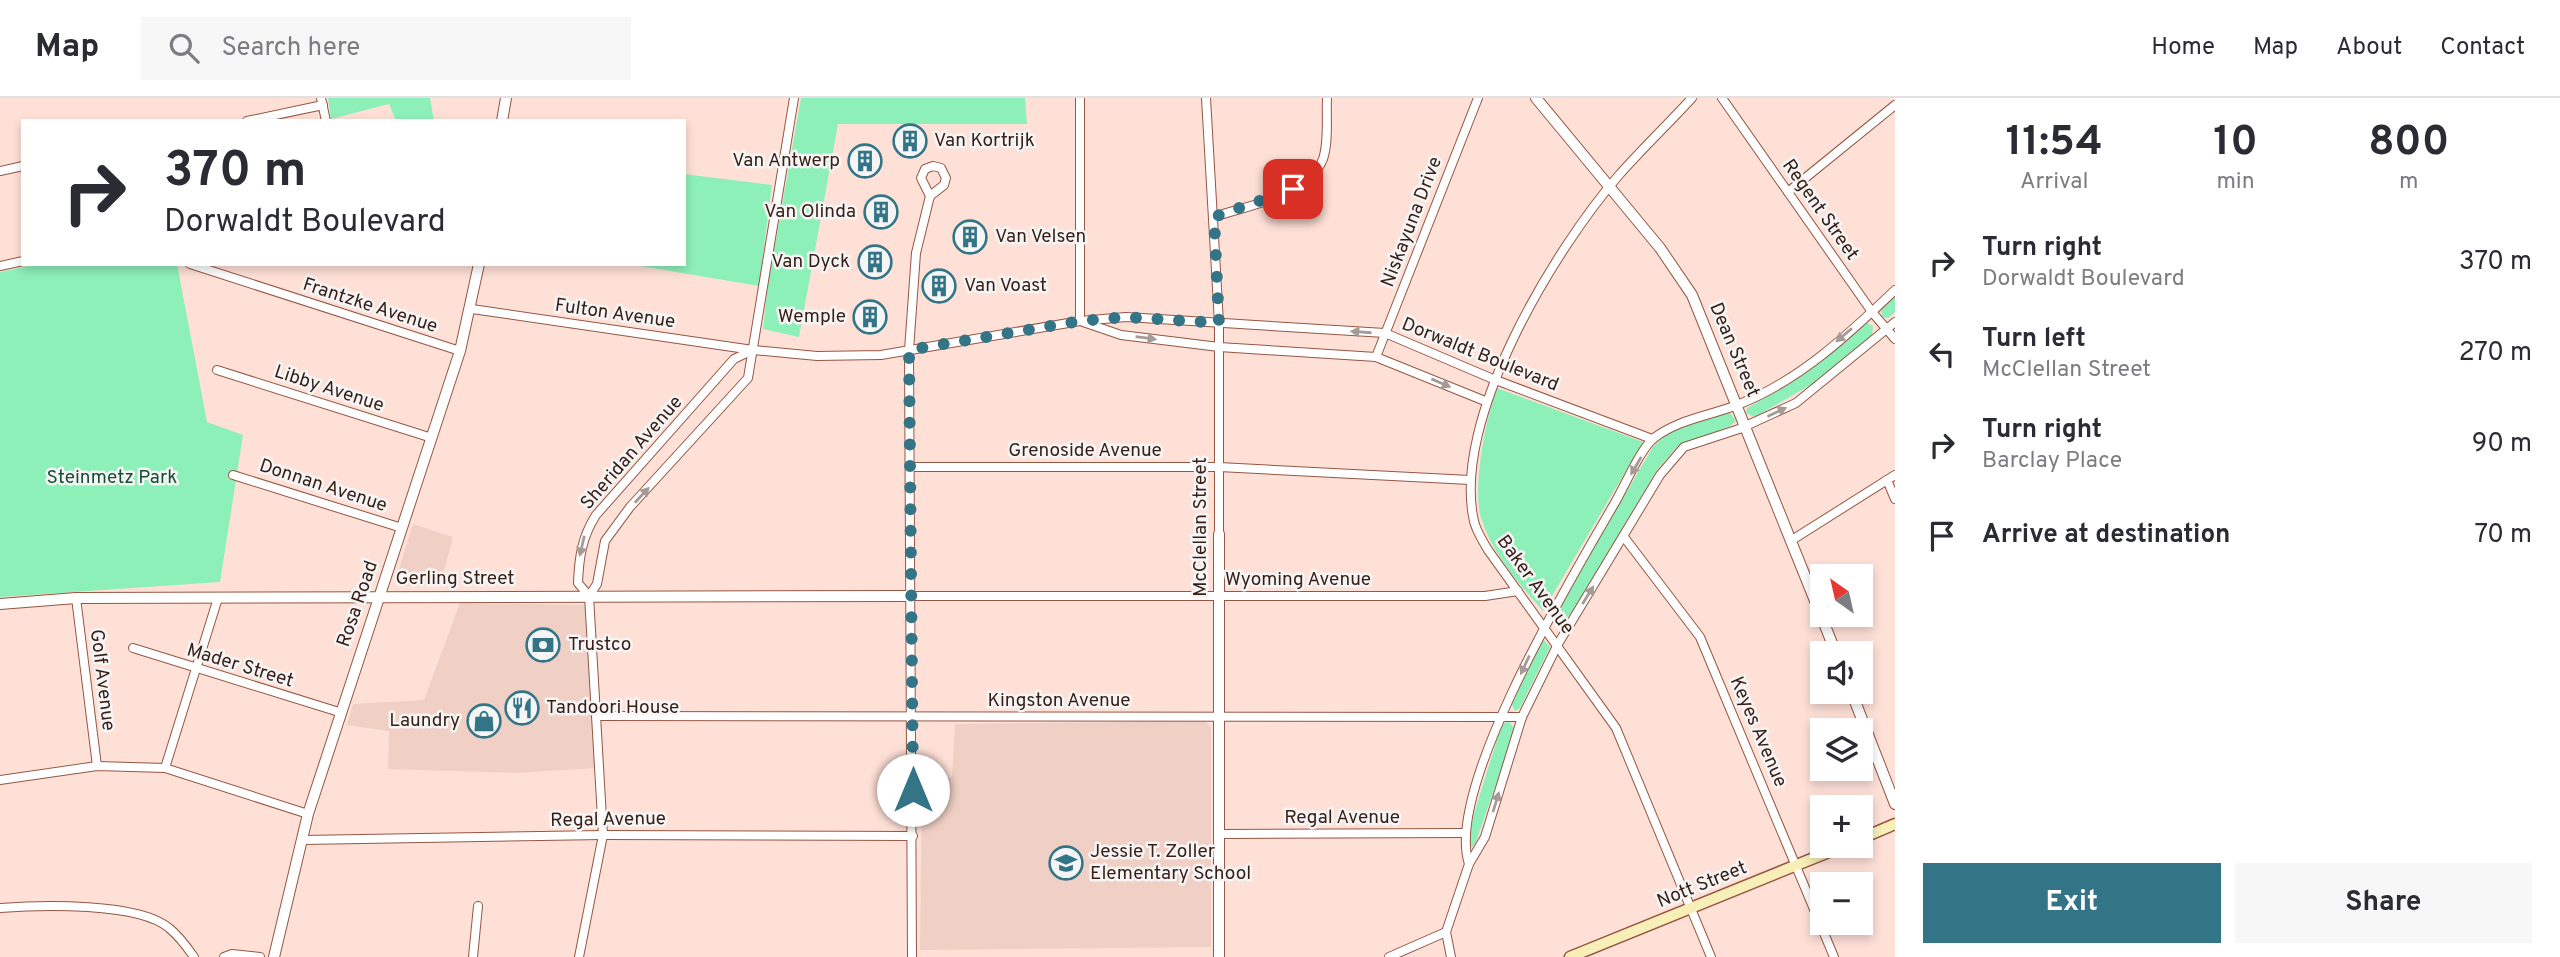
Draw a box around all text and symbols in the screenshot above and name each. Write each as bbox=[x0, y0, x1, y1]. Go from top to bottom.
search box bbox=[141, 17, 631, 80]
text: Map bbox=[35, 27, 99, 69]
icon: search bbox=[165, 29, 203, 67]
text: Search here bbox=[221, 32, 360, 65]
text: Home bbox=[2151, 33, 2215, 63]
text: Map bbox=[2253, 33, 2298, 63]
text: About bbox=[2336, 33, 2402, 63]
text: Contact bbox=[2440, 33, 2525, 63]
text: 11:54 bbox=[2006, 117, 2103, 170]
text: 10 bbox=[2213, 117, 2258, 170]
text: 800 bbox=[2368, 117, 2449, 170]
building icon: Van Kortrijk bbox=[891, 122, 929, 160]
place label: Van Kortrijk bbox=[934, 129, 1035, 153]
text: 370 m bbox=[164, 142, 306, 204]
building icon: Van Antwerp bbox=[846, 142, 884, 180]
icon: right bbox=[49, 147, 140, 238]
place label: Van Antwerp bbox=[732, 149, 840, 173]
street label: Niskayuna Drive bbox=[1376, 153, 1448, 291]
street label: Regent Street bbox=[1776, 155, 1864, 265]
pin bbox=[1263, 159, 1323, 219]
text: Arrival bbox=[2020, 168, 2088, 197]
text: min bbox=[2216, 168, 2255, 197]
text: m bbox=[2399, 168, 2419, 197]
icon: arrive bbox=[1274, 170, 1312, 208]
building icon: Van Olinda bbox=[862, 193, 900, 231]
place label: Van Olinda bbox=[764, 200, 856, 224]
text: Dorwaldt Boulevard bbox=[164, 203, 446, 243]
building icon: Van Velsen bbox=[951, 218, 989, 256]
place label: Van Velsen bbox=[995, 225, 1086, 249]
text: Turn right bbox=[1982, 232, 2102, 265]
building icon: Van Dyck bbox=[856, 243, 894, 281]
icon: right bbox=[1923, 244, 1961, 282]
text: 370 m bbox=[2459, 246, 2532, 279]
place label: Van Dyck bbox=[771, 250, 850, 274]
text: Dorwaldt Boulevard bbox=[1982, 265, 2185, 294]
building icon: Van Voast bbox=[920, 267, 958, 305]
street label: Frantzke Avenue bbox=[299, 273, 441, 339]
place label: Van Voast bbox=[964, 274, 1047, 298]
street label: Fulton Avenue bbox=[553, 294, 677, 334]
building icon: Wemple bbox=[851, 298, 889, 336]
street label: Dean Street bbox=[1703, 299, 1765, 401]
place label: Wemple bbox=[778, 305, 846, 329]
street label: Dorwaldt Boulevard bbox=[1398, 313, 1562, 397]
text: Turn left bbox=[1982, 323, 2086, 356]
one-way arrow bbox=[1350, 326, 1372, 337]
one-way arrow bbox=[1835, 327, 1852, 342]
one-way arrow bbox=[1135, 333, 1157, 344]
icon: left bbox=[1923, 335, 1961, 373]
text: 270 m bbox=[2459, 337, 2532, 370]
text: McClellan Street bbox=[1982, 356, 2151, 385]
street label: Libby Avenue bbox=[271, 360, 387, 418]
one-way arrow bbox=[1430, 378, 1451, 389]
street label: Sheridan Avenue bbox=[576, 391, 688, 515]
one-way arrow bbox=[1767, 406, 1787, 418]
text: Turn right bbox=[1982, 414, 2102, 447]
icon: right bbox=[1923, 426, 1961, 464]
text: 90 m bbox=[2472, 428, 2532, 461]
street label: Grenoside Avenue bbox=[1008, 439, 1162, 463]
text: Barclay Place bbox=[1982, 447, 2122, 476]
street label: Donnan Avenue bbox=[256, 454, 390, 518]
street label: McClellan Street bbox=[1189, 457, 1213, 597]
one-way arrow bbox=[1630, 457, 1643, 476]
park label: Steinmetz Park bbox=[47, 466, 177, 490]
one-way arrow bbox=[633, 487, 649, 504]
icon: arrive bbox=[1923, 517, 1961, 555]
text: Arrive at destination bbox=[1982, 519, 2230, 552]
text: 70 m bbox=[2474, 519, 2532, 552]
street label: Baker Avenue bbox=[1491, 531, 1579, 639]
one-way arrow bbox=[576, 535, 587, 557]
street label: Rosa Road bbox=[332, 558, 384, 650]
north arrow bbox=[1810, 564, 1872, 626]
map controls bbox=[1810, 564, 1873, 935]
street label: Gerling Street bbox=[395, 567, 515, 591]
street label: Wyoming Avenue bbox=[1225, 568, 1371, 592]
one-way arrow bbox=[1581, 586, 1594, 605]
bank icon: Trustco bbox=[524, 626, 562, 664]
street label: Golf Avenue bbox=[84, 628, 120, 732]
place label: Trustco bbox=[568, 633, 631, 657]
street label: Mader Street bbox=[184, 638, 296, 694]
button: sound bbox=[1810, 641, 1873, 704]
one-way arrow bbox=[1519, 655, 1531, 675]
street label: Keyes Avenue bbox=[1724, 673, 1792, 791]
restaurant icon: Tandoori House bbox=[503, 689, 541, 727]
street label: Kingston Avenue bbox=[987, 689, 1131, 713]
place label: Tandoori House bbox=[546, 696, 679, 720]
shop icon: Laundry bbox=[465, 702, 503, 740]
place label: Laundry bbox=[389, 709, 460, 733]
button: layers bbox=[1810, 718, 1873, 781]
position arrow bbox=[876, 753, 950, 827]
one-way arrow bbox=[1491, 791, 1501, 812]
button: + bbox=[1810, 795, 1873, 858]
street label: Regal Avenue bbox=[1284, 806, 1400, 830]
street label: Regal Avenue bbox=[550, 807, 666, 833]
place label: Jessie T. Zoller Elementary School bbox=[1090, 840, 1251, 886]
school or university icon: Jessie T. Zoller Elementary School bbox=[1047, 844, 1085, 882]
street label: Nott Street bbox=[1654, 856, 1750, 914]
button: Exit bbox=[1923, 863, 2221, 943]
button: Share bbox=[2235, 863, 2532, 943]
button: − bbox=[1810, 872, 1873, 935]

